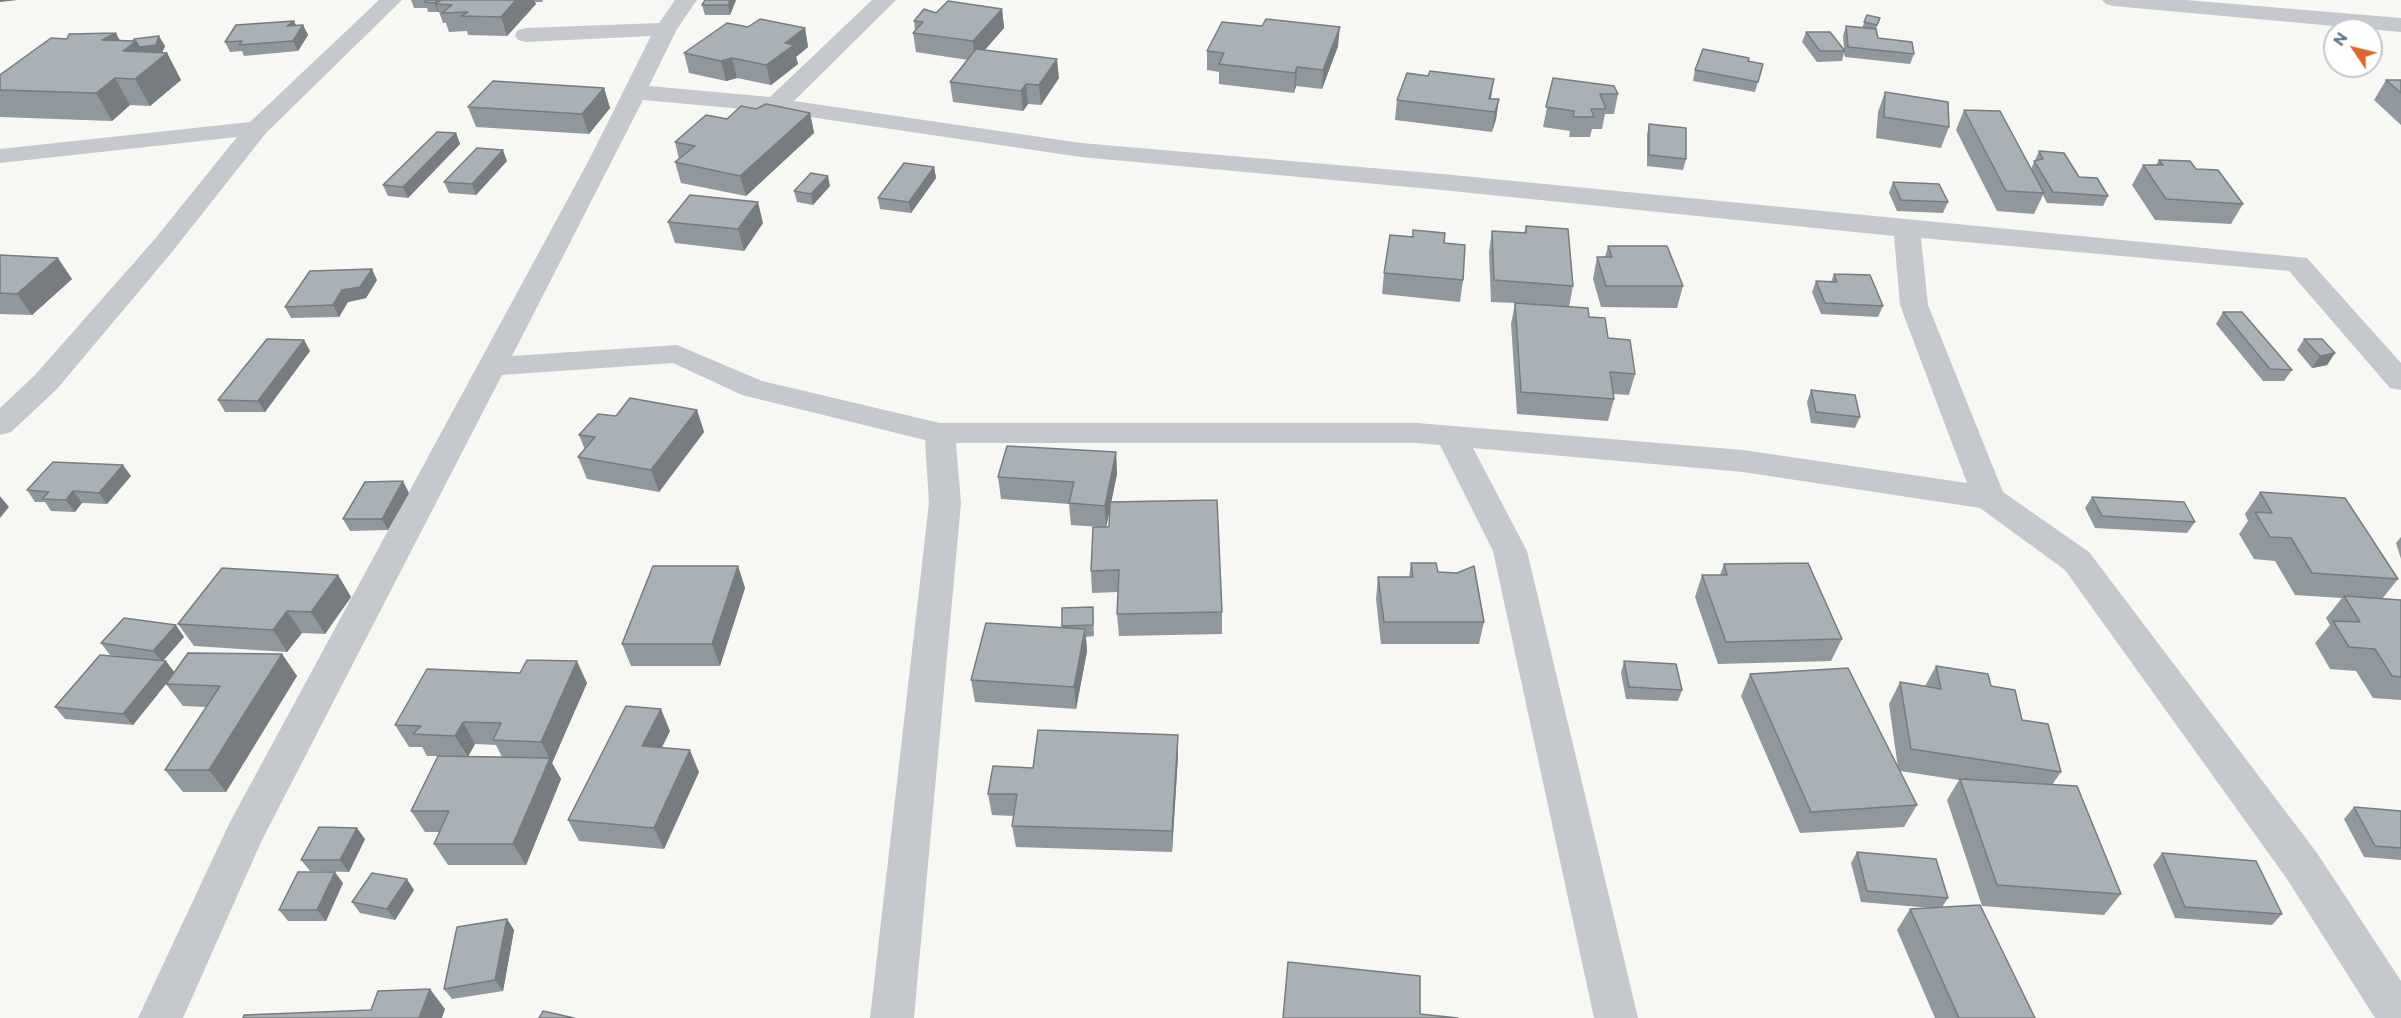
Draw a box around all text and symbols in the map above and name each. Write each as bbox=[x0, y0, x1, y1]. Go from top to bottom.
north arrow bbox=[2323, 18, 2383, 78]
text: N bbox=[2328, 28, 2351, 49]

